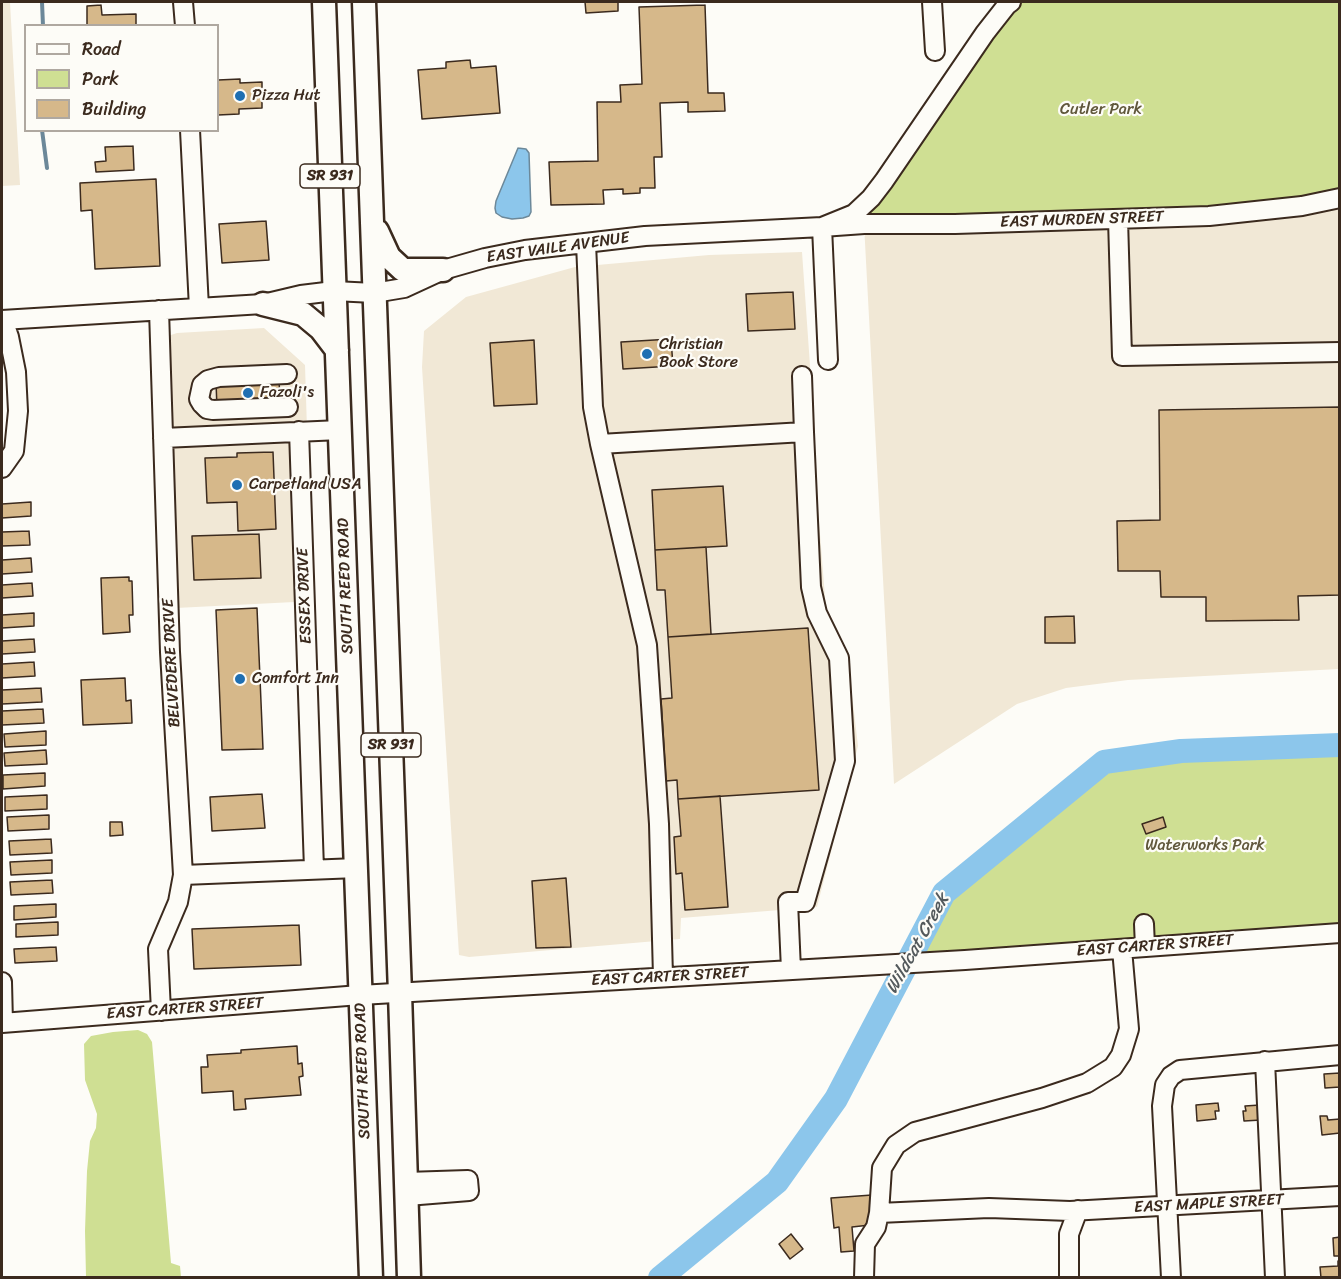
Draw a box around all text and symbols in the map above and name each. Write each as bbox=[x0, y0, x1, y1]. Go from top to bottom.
legend bbox=[24, 24, 219, 132]
text: Road bbox=[82, 33, 121, 65]
text: Park bbox=[82, 63, 119, 95]
place label: Pizza Hut bbox=[252, 86, 320, 106]
marker: Pizza Hut bbox=[233, 89, 247, 103]
text: Building bbox=[82, 93, 146, 125]
park label: Cutler Park bbox=[1060, 100, 1142, 120]
road number: SR 931 bbox=[300, 164, 360, 188]
street label: EAST MURDEN STREET bbox=[1000, 208, 1164, 232]
street label: EAST VAILE AVENUE bbox=[485, 228, 631, 268]
place label: Christian Book Store bbox=[659, 335, 738, 373]
marker: Christian Book Store bbox=[640, 347, 654, 361]
place label: Fazoli's bbox=[260, 383, 314, 403]
marker: Fazoli's bbox=[241, 386, 255, 400]
place label: Carpetland USA bbox=[249, 475, 362, 495]
marker: Carpetland USA bbox=[230, 478, 244, 492]
street label: SOUTH REED ROAD bbox=[334, 518, 358, 654]
street label: ESSEX DRIVE bbox=[294, 547, 316, 645]
street label: BELVEDERE DRIVE bbox=[159, 598, 185, 728]
place label: Comfort Inn bbox=[252, 669, 339, 689]
marker: Comfort Inn bbox=[233, 672, 247, 686]
road number: SR 931 bbox=[361, 733, 421, 757]
park label: Waterworks Park bbox=[1145, 836, 1265, 856]
water label: Wildcat Creek bbox=[882, 890, 954, 998]
street label: EAST CARTER STREET bbox=[1076, 931, 1234, 961]
street label: EAST CARTER STREET bbox=[591, 963, 749, 991]
street label: EAST CARTER STREET bbox=[106, 994, 264, 1024]
street label: SOUTH REED ROAD bbox=[351, 1003, 375, 1139]
street label: EAST MAPLE STREET bbox=[1134, 1190, 1284, 1218]

